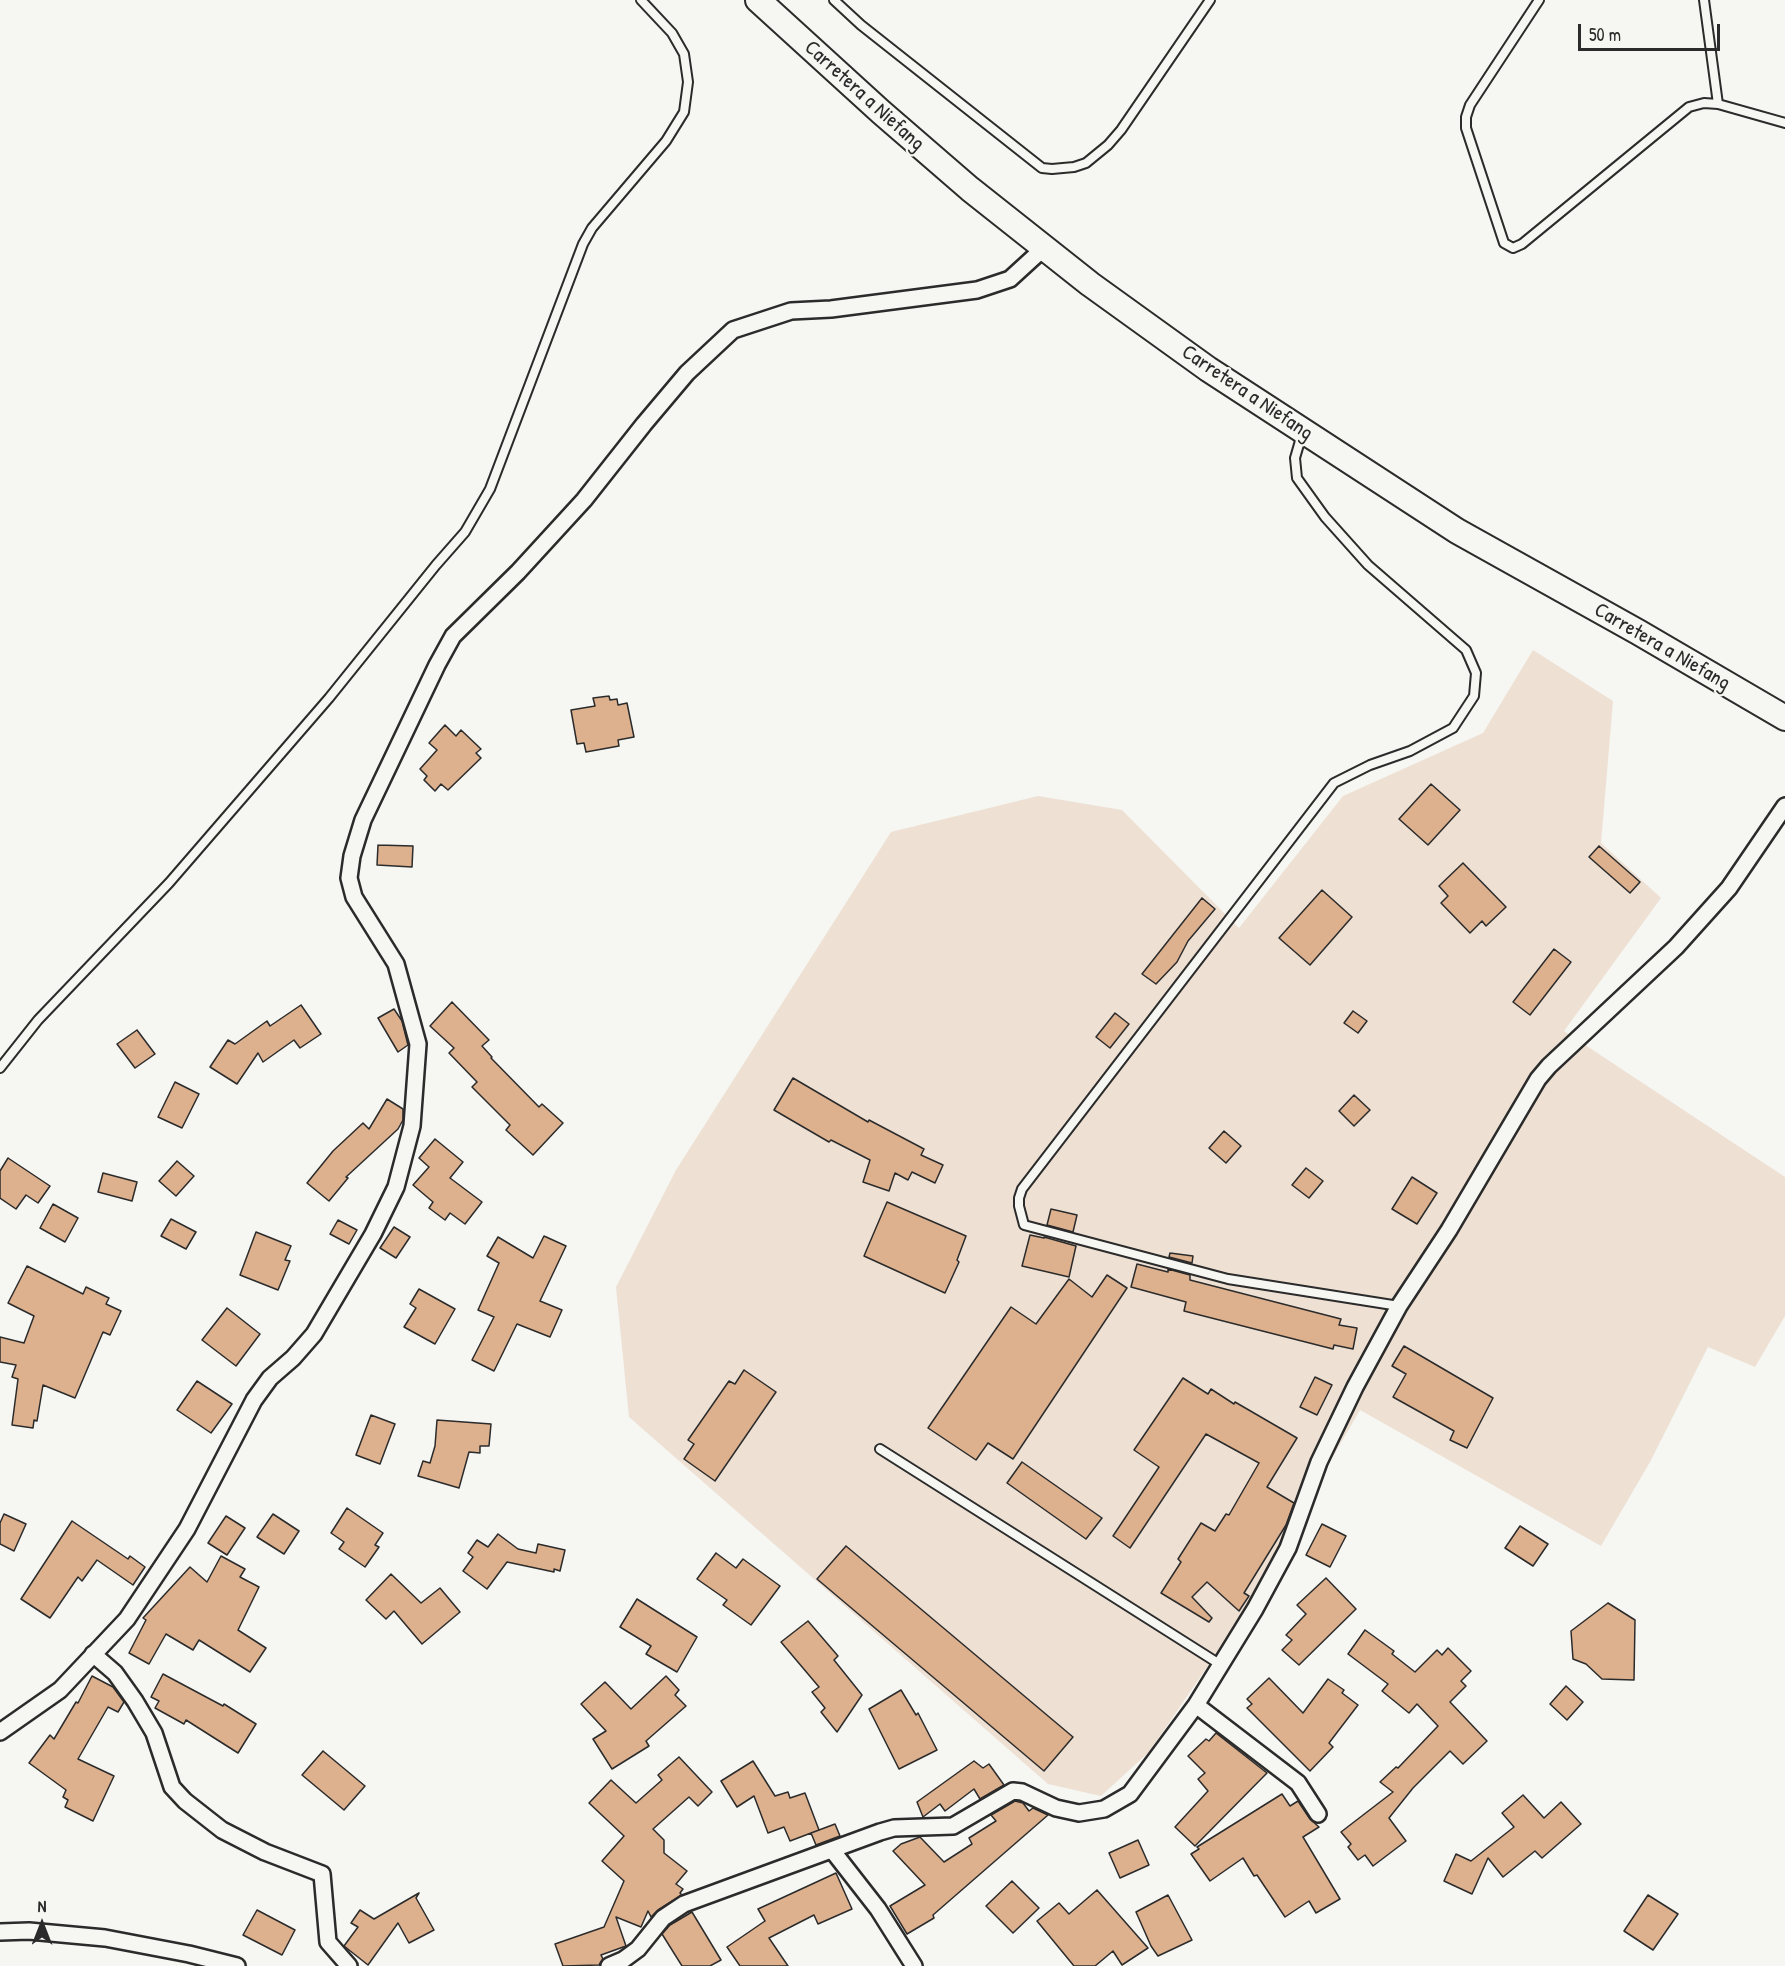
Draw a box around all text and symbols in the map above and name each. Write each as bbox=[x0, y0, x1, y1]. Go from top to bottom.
scale bar bbox=[1581, 12, 1724, 50]
text: 50 m bbox=[1589, 22, 1621, 47]
street label: Carretera a Niefang bbox=[799, 35, 929, 157]
street label: Carretera a Niefang bbox=[1177, 340, 1317, 446]
street label: Carretera a Niefang bbox=[1589, 598, 1735, 696]
north arrow bbox=[12, 1894, 72, 1954]
text: N bbox=[38, 1895, 46, 1917]

